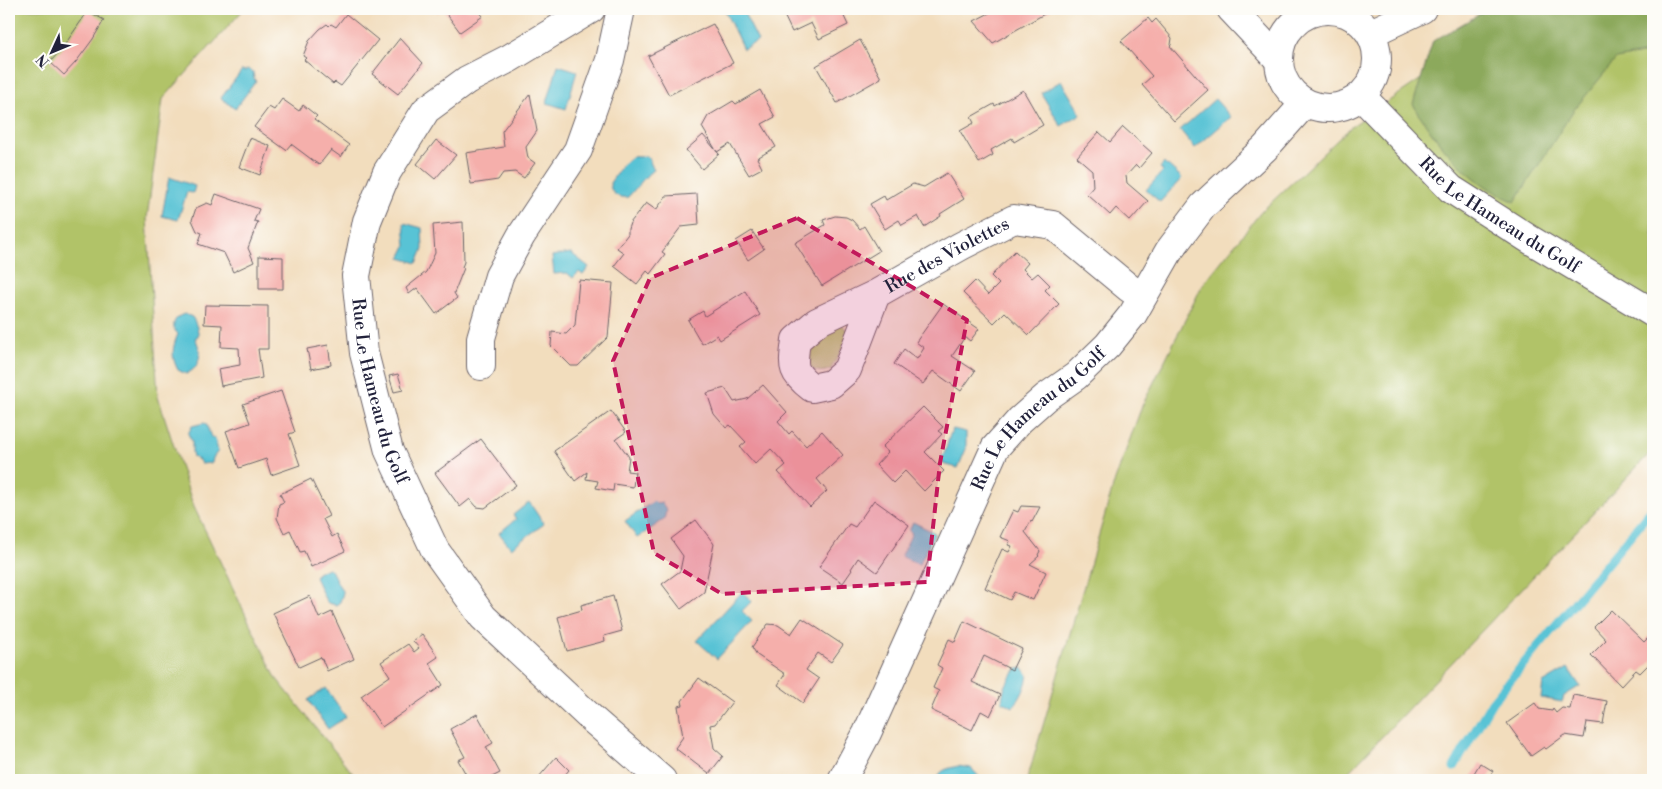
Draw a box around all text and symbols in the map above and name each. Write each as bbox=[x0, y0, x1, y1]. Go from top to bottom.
north arrow bbox=[28, 28, 78, 78]
text: N bbox=[33, 50, 54, 71]
street label: Rue Le Hameau du Golf bbox=[1414, 152, 1586, 279]
street label: Rue des Violettes bbox=[881, 212, 1013, 298]
street label: Rue Le Hameau du Golf bbox=[347, 297, 415, 489]
street label: Rue Le Hameau du Golf bbox=[966, 341, 1112, 494]

